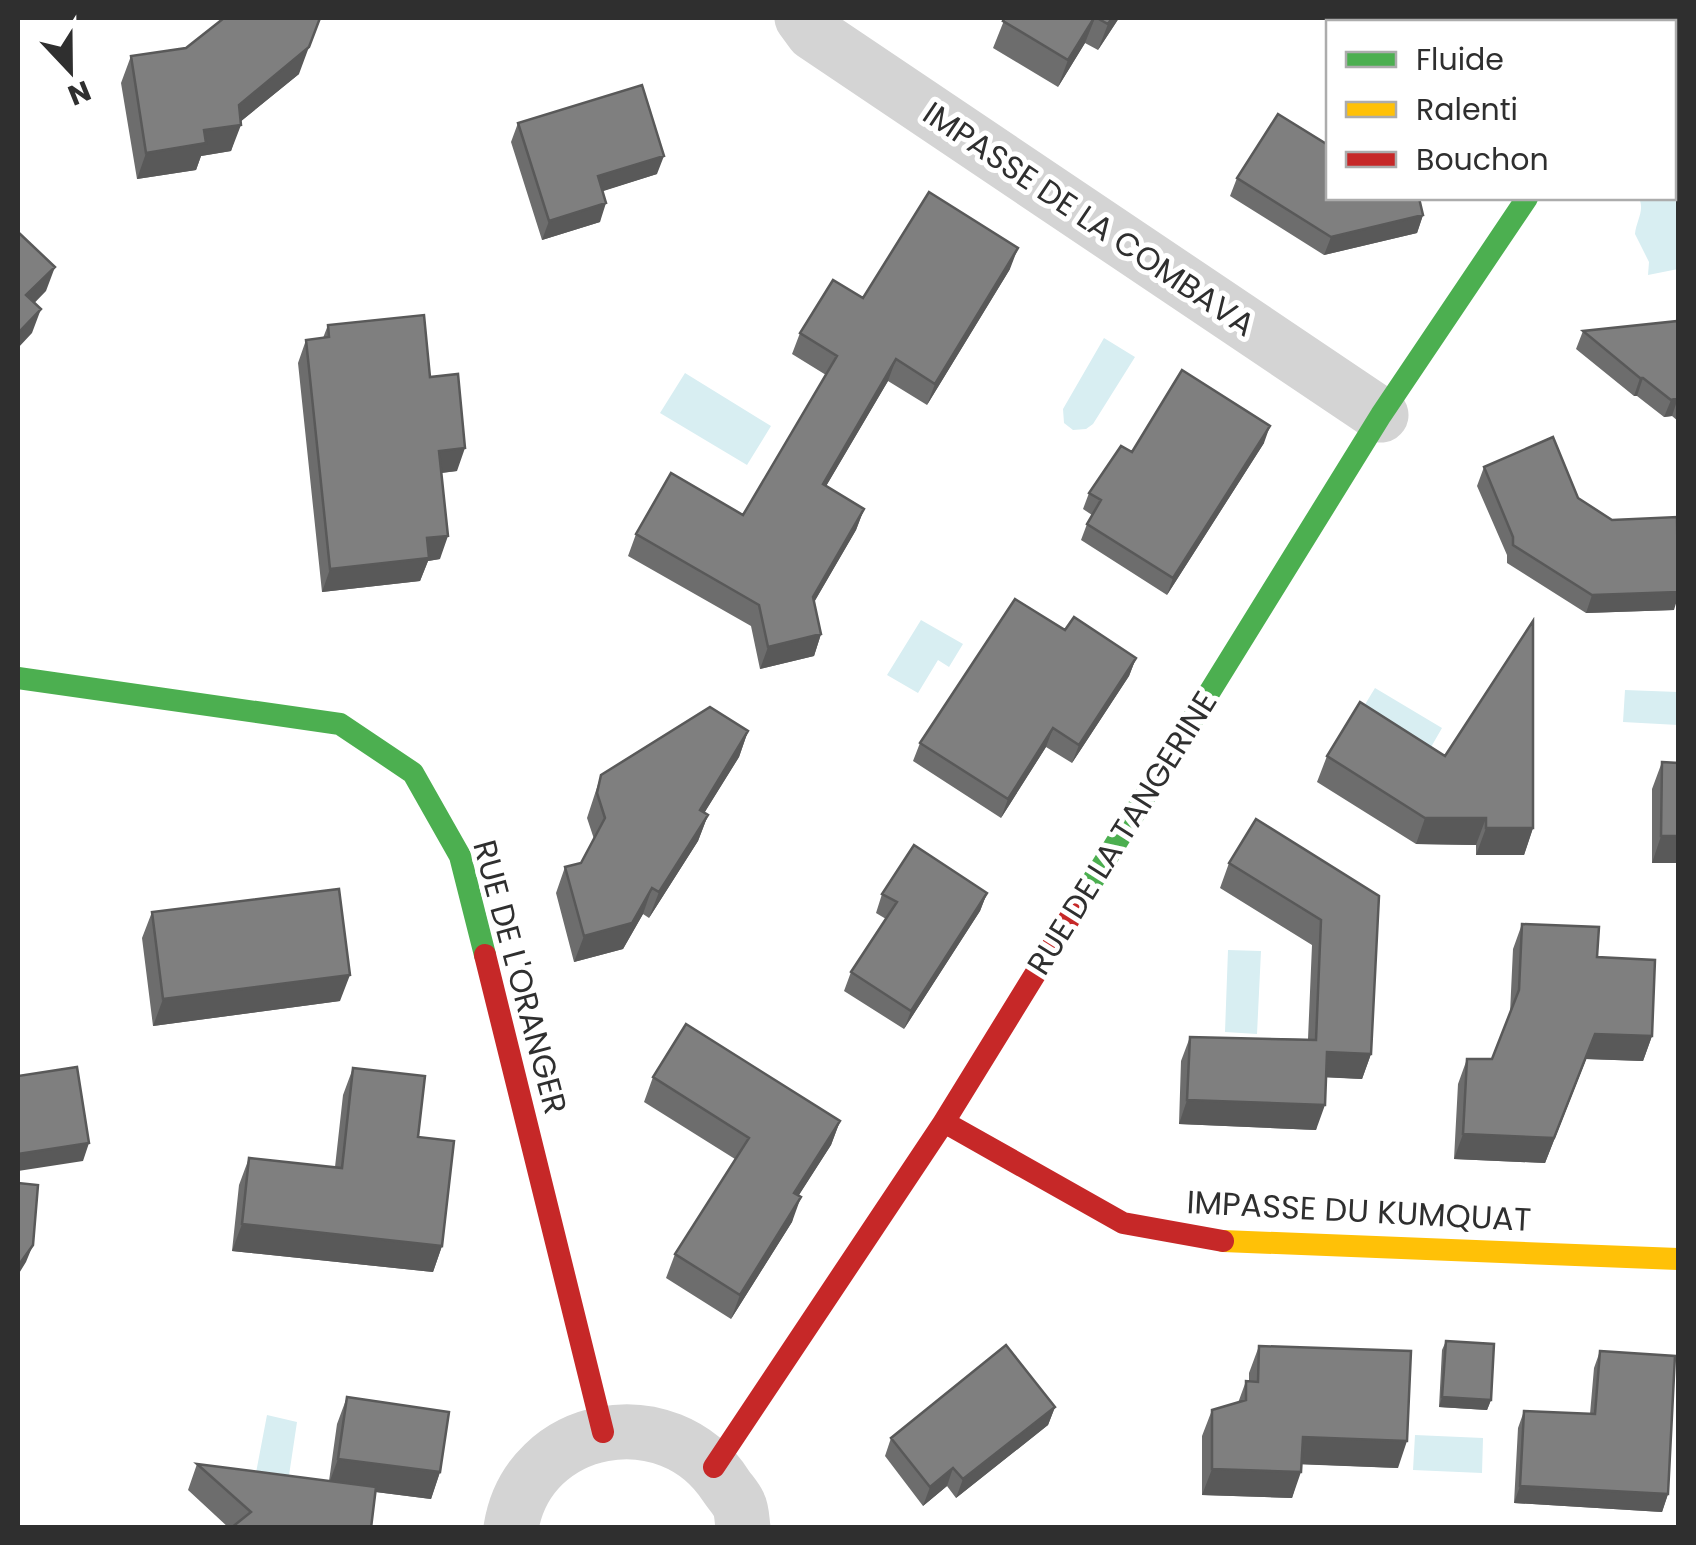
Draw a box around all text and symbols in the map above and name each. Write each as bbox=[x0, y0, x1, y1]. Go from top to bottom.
north arrow bbox=[20, 20, 120, 120]
legend bbox=[1326, 20, 1676, 200]
text: Fluide bbox=[1416, 38, 1504, 81]
text: N bbox=[62, 71, 96, 115]
text: Ralenti bbox=[1416, 88, 1518, 131]
street label: IMPASSE DE LA COMBAVA bbox=[914, 91, 1264, 347]
text: Bouchon bbox=[1416, 138, 1549, 181]
street label: RUE DE LA TANGERINE bbox=[1016, 682, 1227, 983]
street label: RUE DE L'ORANGER bbox=[462, 835, 579, 1119]
street label: IMPASSE DU KUMQUAT bbox=[1186, 1179, 1532, 1242]

